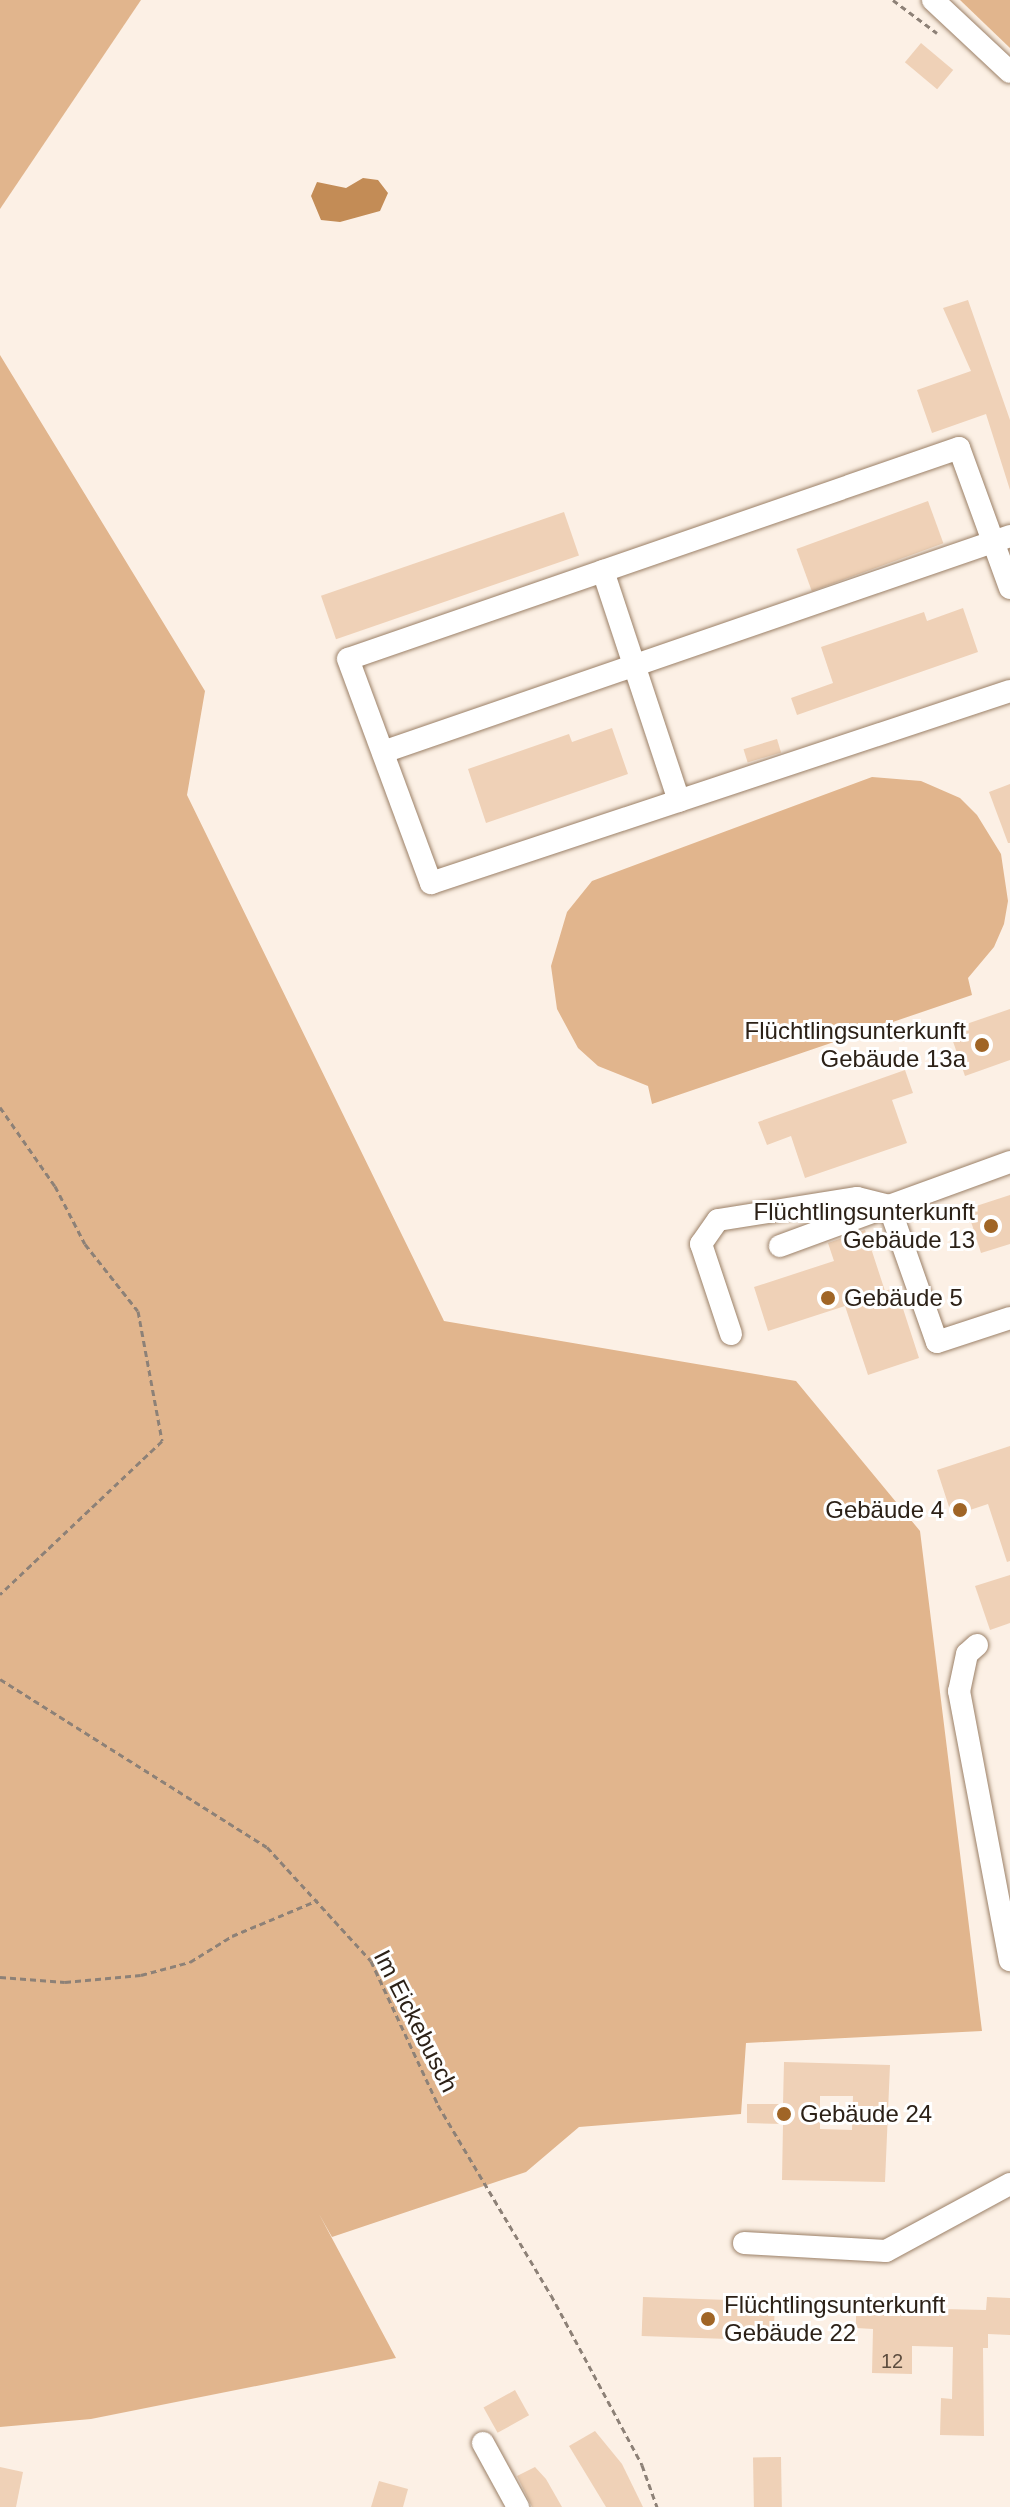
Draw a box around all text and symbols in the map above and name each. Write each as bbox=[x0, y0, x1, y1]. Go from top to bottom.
place label: Flüchtlingsunterkunft Gebäude 13a bbox=[745, 1017, 966, 1073]
marker: Flüchtlingsunterkunft Gebäude 13a bbox=[973, 1036, 991, 1054]
place label: Flüchtlingsunterkunft Gebäude 13 bbox=[754, 1198, 975, 1254]
marker: Flüchtlingsunterkunft Gebäude 13 bbox=[982, 1217, 1000, 1235]
place label: Gebäude 5 bbox=[844, 1284, 963, 1312]
marker: Gebäude 5 bbox=[819, 1289, 837, 1307]
place label: Gebäude 4 bbox=[825, 1496, 944, 1524]
marker: Gebäude 4 bbox=[951, 1501, 969, 1519]
street label: Im Eickebusch bbox=[368, 1945, 464, 2097]
place label: Gebäude 24 bbox=[800, 2100, 932, 2128]
marker: Gebäude 24 bbox=[775, 2105, 793, 2123]
place label: Flüchtlingsunterkunft Gebäude 22 bbox=[724, 2291, 945, 2347]
marker: Flüchtlingsunterkunft Gebäude 22 bbox=[699, 2310, 717, 2328]
house number: 12 bbox=[881, 2349, 903, 2373]

